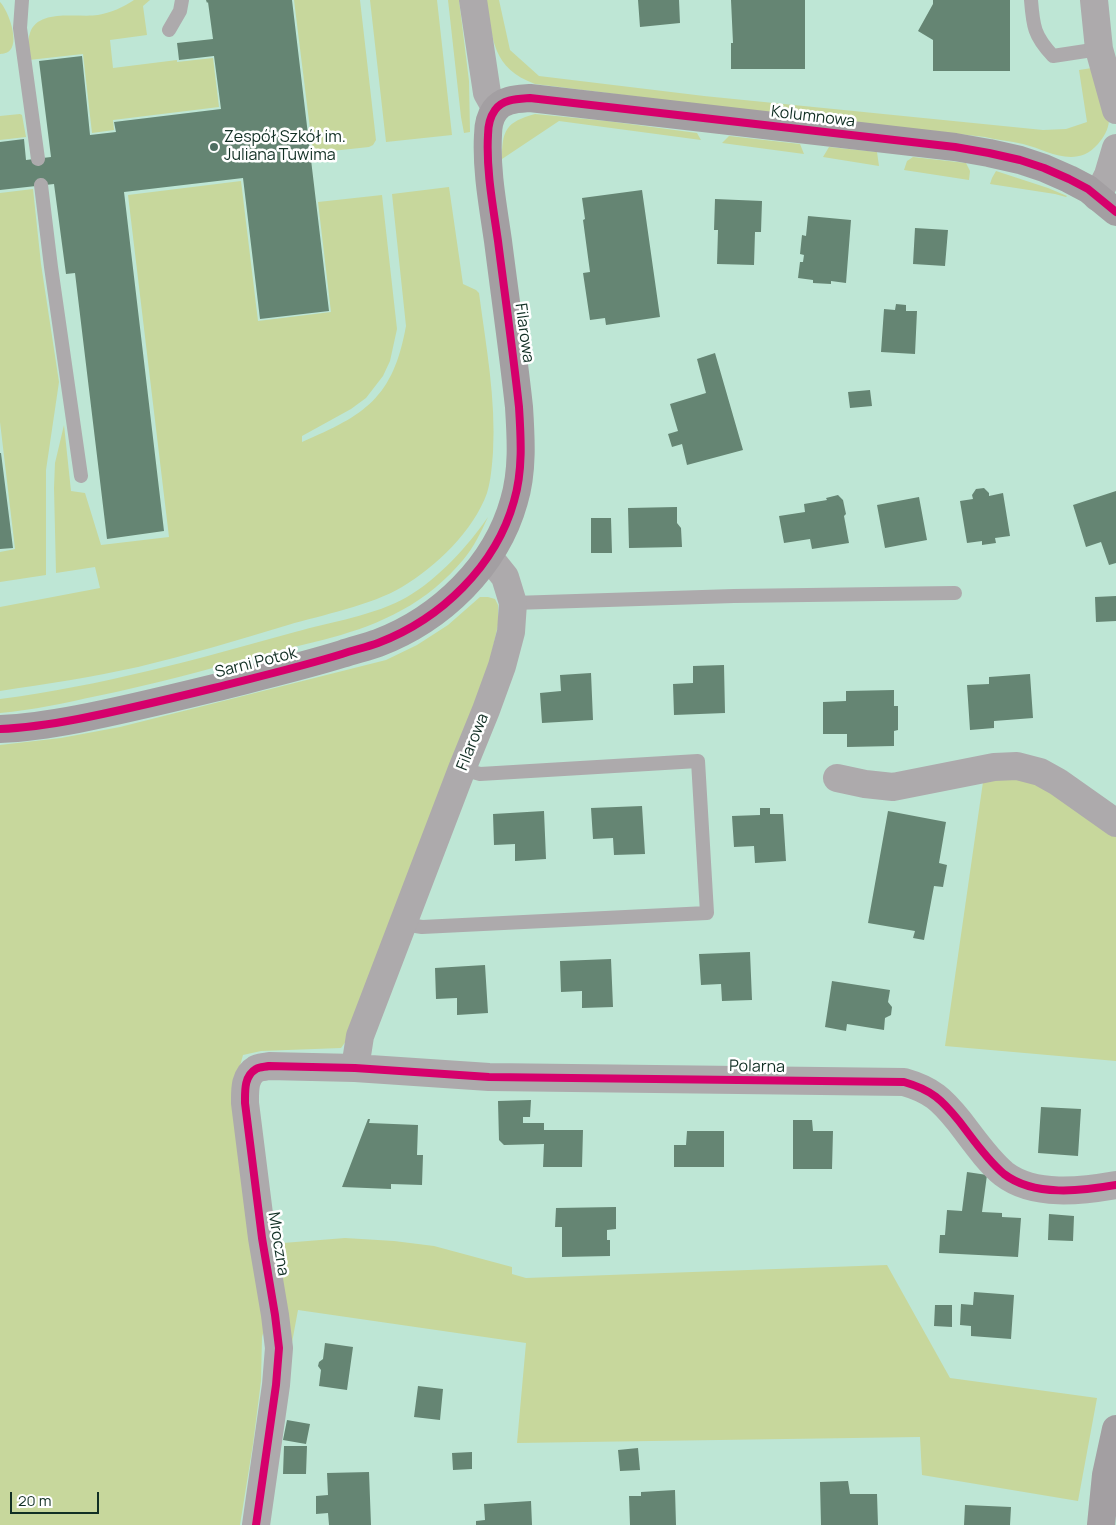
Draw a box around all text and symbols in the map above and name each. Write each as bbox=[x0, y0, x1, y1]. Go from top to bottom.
street label: Kolumnowa bbox=[770, 102, 856, 132]
place label: Zespół Szkół im. Juliana Tuwima bbox=[224, 128, 346, 166]
marker: Zespół Szkół im. Juliana Tuwima bbox=[208, 141, 220, 153]
street label: Filarowa bbox=[510, 302, 538, 364]
street label: Sarni Potok bbox=[213, 644, 299, 682]
street label: Filarowa bbox=[453, 711, 493, 773]
street label: Polarna bbox=[729, 1057, 785, 1077]
street label: Mroczna bbox=[263, 1211, 293, 1277]
scale bar bbox=[12, 1482, 101, 1514]
text: 20 m bbox=[18, 1490, 51, 1511]

